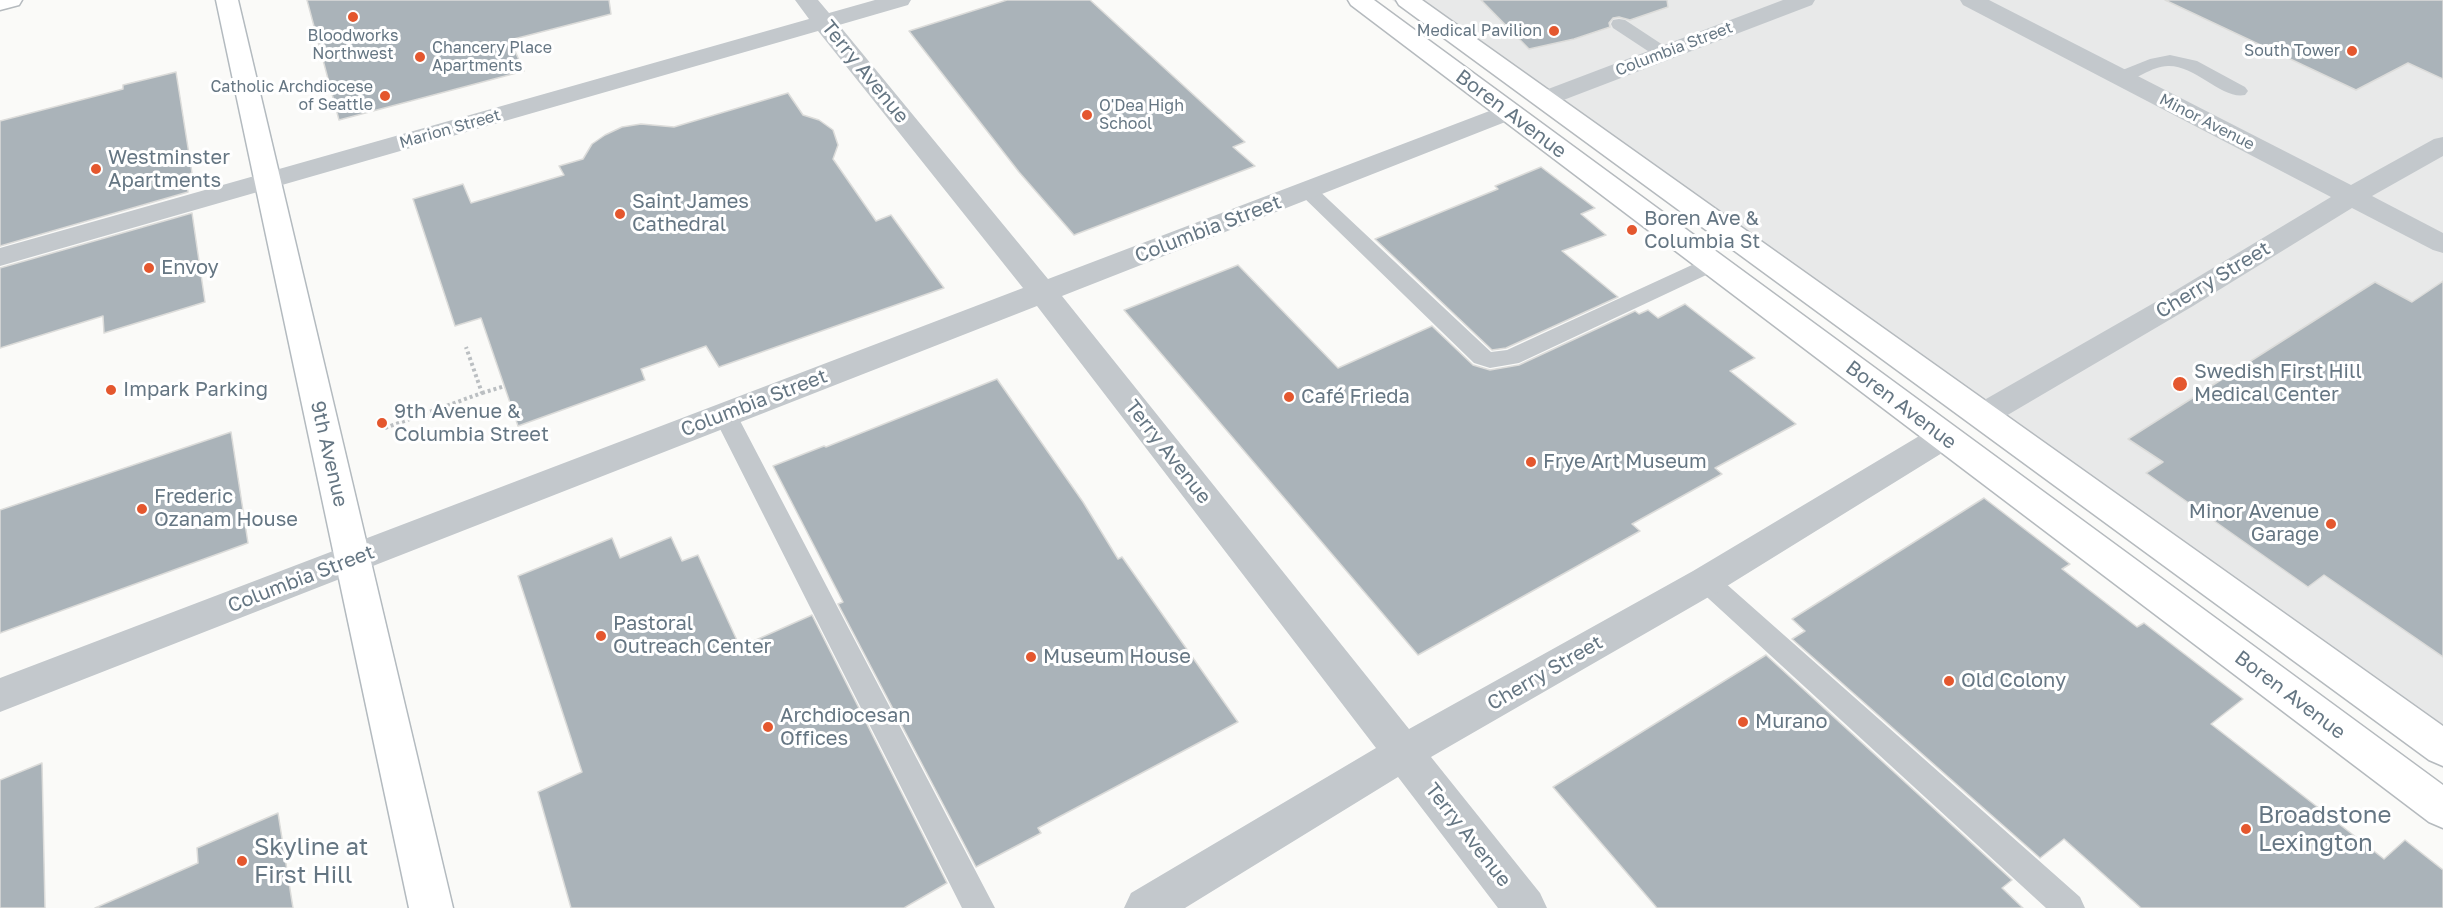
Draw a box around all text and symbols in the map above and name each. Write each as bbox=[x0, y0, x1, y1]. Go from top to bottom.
marker: Bloodworks Northwest bbox=[346, 10, 360, 24]
street label: Terry Avenue bbox=[816, 16, 914, 128]
street label: Columbia Street bbox=[1613, 18, 1735, 80]
place label: Medical Pavilion bbox=[1417, 21, 1542, 41]
marker: Medical Pavilion bbox=[1547, 24, 1561, 38]
place label: Bloodworks Northwest bbox=[308, 26, 398, 64]
place label: Chancery Place Apartments bbox=[432, 38, 552, 76]
place label: South Tower bbox=[2244, 41, 2340, 61]
marker: South Tower bbox=[2345, 44, 2359, 58]
marker: Chancery Place Apartments bbox=[413, 50, 427, 64]
street label: Boren Avenue bbox=[1451, 65, 1571, 163]
place label: Catholic Archdiocese of Seattle bbox=[210, 77, 373, 115]
marker: Catholic Archdiocese of Seattle bbox=[378, 89, 392, 103]
street label: Minor Avenue bbox=[2156, 90, 2258, 154]
place label: O'Dea High School bbox=[1099, 96, 1184, 134]
street label: Marion Street bbox=[397, 105, 503, 153]
marker: O'Dea High School bbox=[1080, 108, 1094, 122]
place label: Westminster Apartments bbox=[108, 146, 230, 193]
marker: Westminster Apartments bbox=[89, 162, 103, 176]
place label: Saint James Cathedral bbox=[632, 190, 749, 237]
street label: Columbia Street bbox=[1131, 190, 1285, 268]
marker: Saint James Cathedral bbox=[613, 207, 627, 221]
place label: Boren Ave & Columbia St bbox=[1644, 207, 1760, 254]
marker: Boren Ave & Columbia St bbox=[1625, 223, 1639, 237]
street label: Cherry Street bbox=[2151, 236, 2275, 324]
place label: Envoy bbox=[161, 256, 219, 280]
marker: Envoy bbox=[142, 261, 156, 275]
street label: Boren Avenue bbox=[1841, 356, 1961, 454]
place label: Swedish First Hill Medical Center bbox=[2194, 360, 2362, 407]
street label: Columbia Street bbox=[677, 364, 831, 442]
marker: Swedish First Hill Medical Center bbox=[2171, 375, 2189, 393]
place label: Impark Parking bbox=[123, 378, 268, 402]
marker: Impark Parking bbox=[104, 383, 118, 397]
place label: Café Frieda bbox=[1301, 385, 1410, 409]
marker: Café Frieda bbox=[1282, 390, 1296, 404]
street label: Terry Avenue bbox=[1120, 395, 1216, 509]
street label: 9th Avenue bbox=[305, 399, 353, 509]
place label: 9th Avenue & Columbia Street bbox=[394, 400, 549, 447]
marker: 9th Avenue & Columbia Street bbox=[375, 416, 389, 430]
place label: Frye Art Museum bbox=[1543, 450, 1707, 474]
marker: Frye Art Museum bbox=[1524, 455, 1538, 469]
place label: Frederic Ozanam House bbox=[154, 485, 298, 532]
place label: Minor Avenue Garage bbox=[2189, 500, 2319, 547]
marker: Frederic Ozanam House bbox=[135, 502, 149, 516]
marker: Minor Avenue Garage bbox=[2324, 517, 2338, 531]
street label: Columbia Street bbox=[224, 540, 378, 618]
place label: Pastoral Outreach Center bbox=[613, 612, 771, 659]
marker: Pastoral Outreach Center bbox=[594, 629, 608, 643]
street label: Cherry Street bbox=[1483, 630, 1607, 716]
place label: Museum House bbox=[1043, 645, 1191, 669]
street label: Boren Avenue bbox=[2230, 646, 2350, 744]
marker: Museum House bbox=[1024, 650, 1038, 664]
place label: Old Colony bbox=[1961, 669, 2066, 693]
marker: Old Colony bbox=[1942, 674, 1956, 688]
place label: Archdiocesan Offices bbox=[780, 704, 911, 751]
place label: Murano bbox=[1755, 710, 1827, 734]
marker: Murano bbox=[1736, 715, 1750, 729]
marker: Archdiocesan Offices bbox=[761, 720, 775, 734]
street label: Terry Avenue bbox=[1420, 778, 1516, 892]
place label: Broadstone Lexington bbox=[2258, 801, 2391, 857]
marker: Broadstone Lexington bbox=[2239, 822, 2253, 836]
place label: Skyline at First Hill bbox=[254, 833, 368, 889]
marker: Skyline at First Hill bbox=[235, 854, 249, 868]

